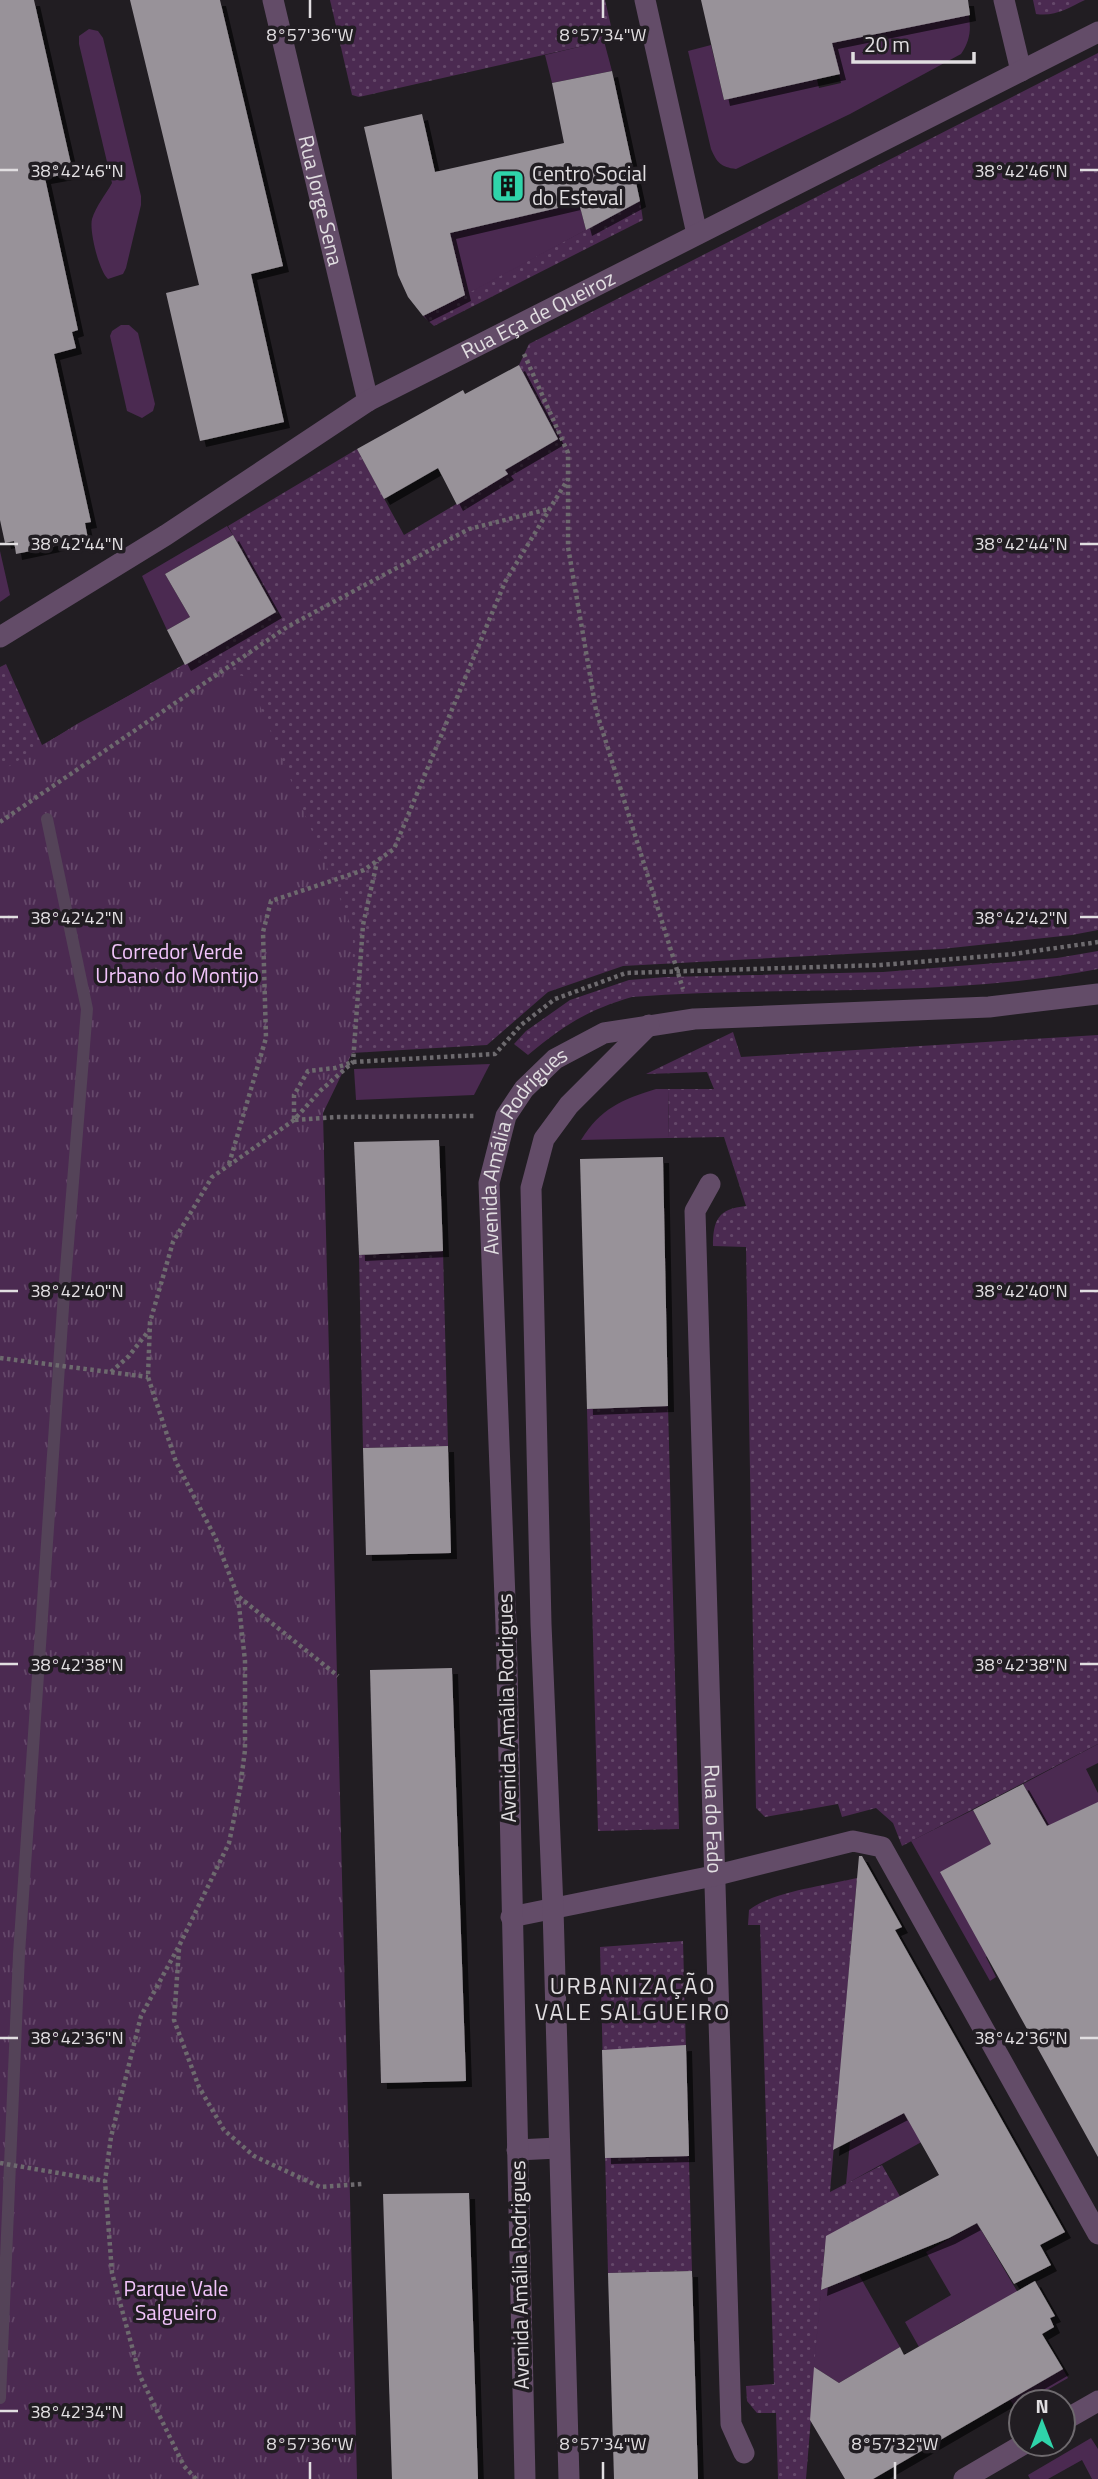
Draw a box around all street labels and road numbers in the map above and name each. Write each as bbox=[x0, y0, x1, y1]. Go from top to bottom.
street label: Rua Jorge Sena bbox=[291, 132, 352, 269]
street label: Rua Eça de Queiroz bbox=[455, 262, 621, 366]
street label: Avenida Amália Rodrigues bbox=[472, 1038, 573, 1256]
street label: Avenida Amália Rodrigues bbox=[488, 1593, 524, 1823]
street label: Rua do Fado bbox=[696, 1764, 732, 1874]
street label: Avenida Amália Rodrigues bbox=[501, 2160, 537, 2390]

